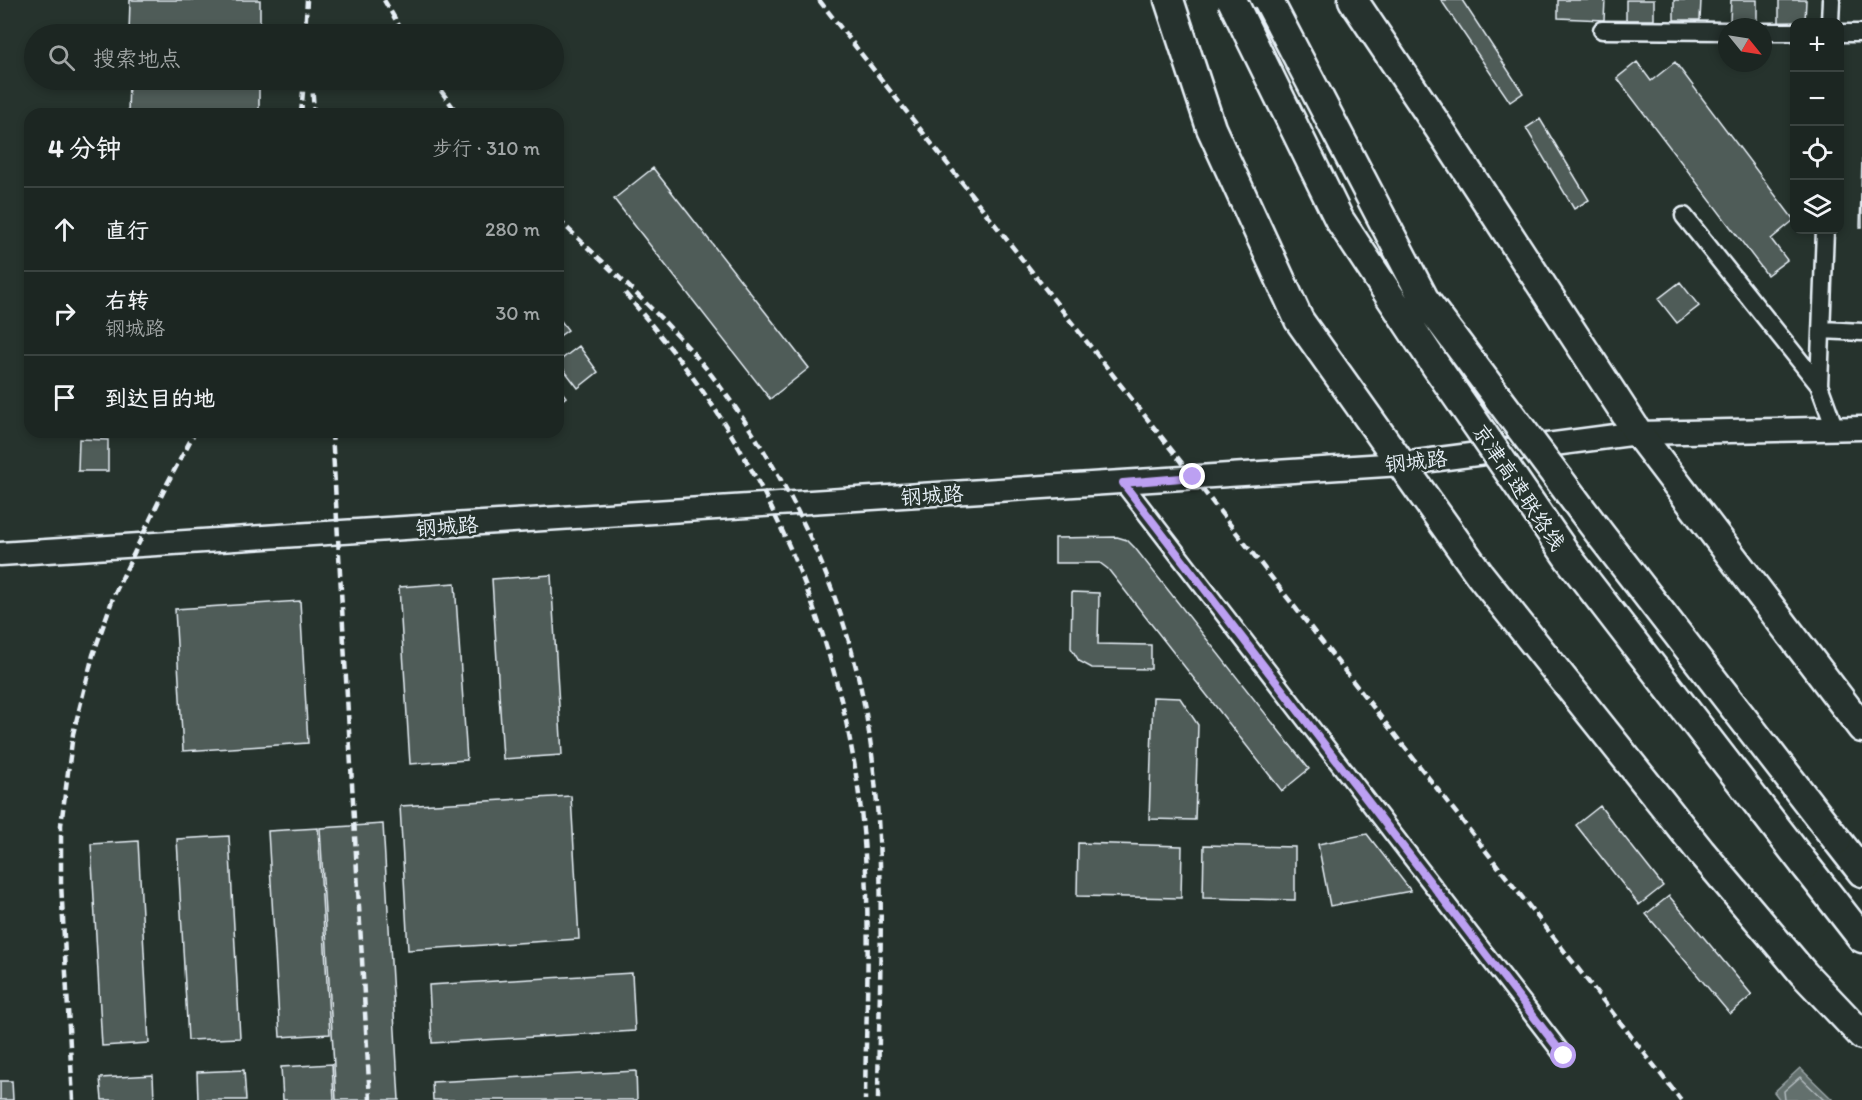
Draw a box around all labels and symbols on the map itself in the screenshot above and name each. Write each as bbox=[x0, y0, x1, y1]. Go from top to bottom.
north arrow bbox=[1718, 18, 1772, 72]
street label: 京津高速联络线 bbox=[1468, 419, 1570, 555]
street label: 钢城路 bbox=[1383, 445, 1449, 477]
route end bbox=[1179, 463, 1205, 489]
street label: 钢城路 bbox=[900, 480, 964, 510]
street label: 钢城路 bbox=[415, 511, 479, 541]
route start bbox=[1550, 1042, 1576, 1068]

